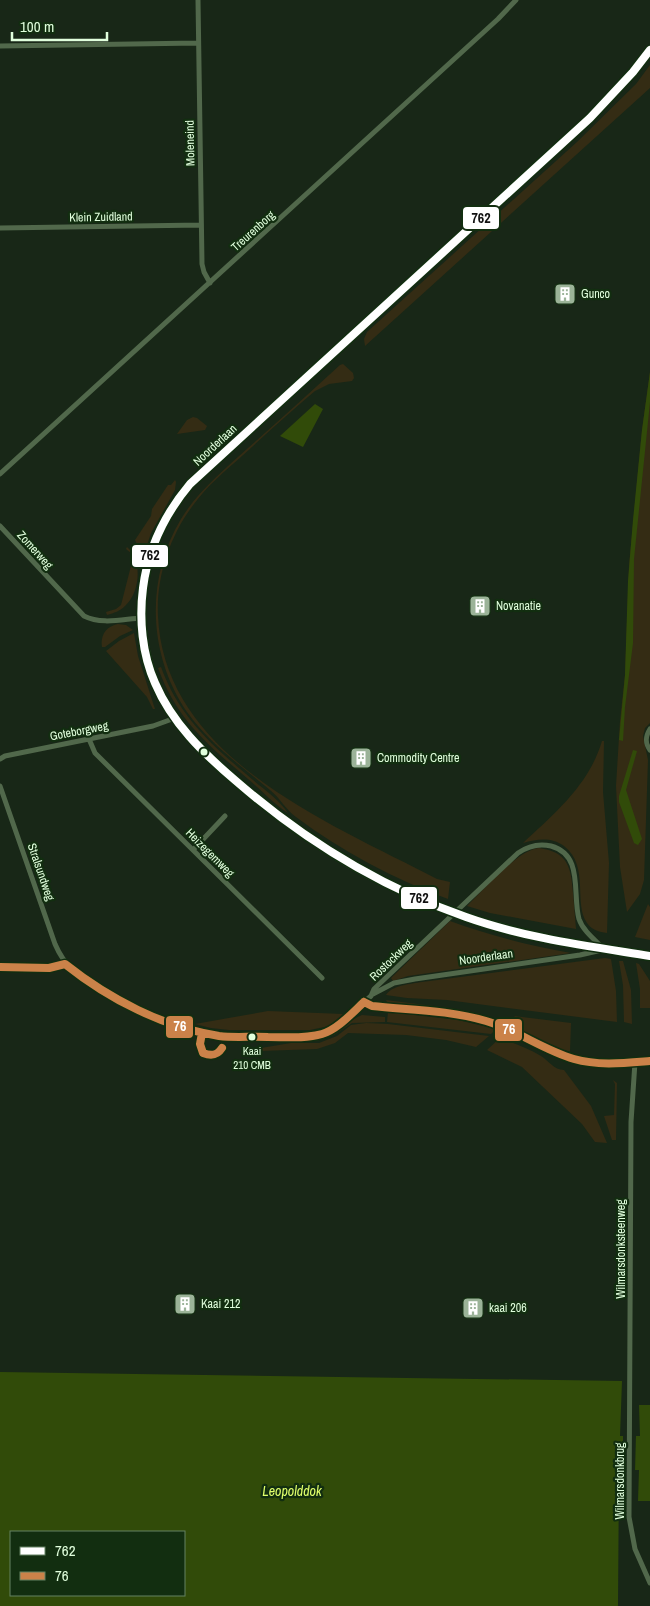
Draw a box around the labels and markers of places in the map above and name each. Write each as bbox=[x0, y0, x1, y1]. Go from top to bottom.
building icon: Gunco bbox=[553, 282, 577, 306]
place label: Gunco bbox=[581, 286, 610, 302]
building icon: Novanatie bbox=[468, 594, 492, 618]
place label: Novanatie bbox=[496, 598, 541, 614]
building icon: Commodity Centre bbox=[349, 746, 373, 770]
unlabelled marker bbox=[199, 747, 209, 757]
place label: Commodity Centre bbox=[377, 750, 460, 766]
marker: Kaai 210 CMB bbox=[247, 1032, 257, 1042]
place label: Kaai 210 CMB bbox=[233, 1044, 271, 1072]
building icon: Kaai 212 bbox=[173, 1292, 197, 1316]
place label: Kaai 212 bbox=[201, 1296, 240, 1312]
building icon: kaai 206 bbox=[461, 1296, 485, 1320]
place label: kaai 206 bbox=[489, 1300, 527, 1316]

